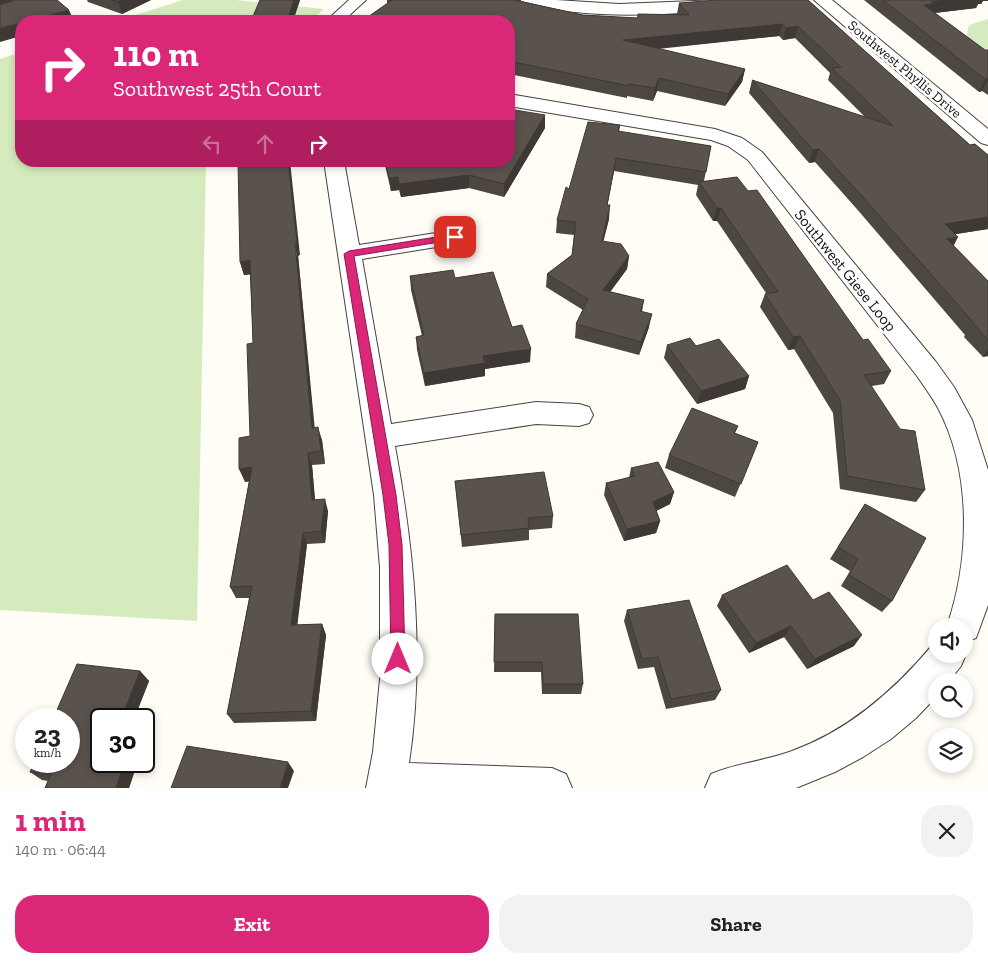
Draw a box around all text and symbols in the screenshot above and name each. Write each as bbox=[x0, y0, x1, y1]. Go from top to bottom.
street label: Southwest Phyllis Drive bbox=[844, 17, 965, 122]
text: 110 m bbox=[113, 33, 199, 75]
icon: right bbox=[30, 35, 95, 100]
text: Southwest 25th Court bbox=[113, 75, 321, 102]
icon: left bbox=[198, 130, 226, 158]
icon: ahead bbox=[251, 130, 279, 158]
icon: right bbox=[304, 130, 332, 158]
street label: Southwest Giese Loop bbox=[791, 205, 901, 335]
pin bbox=[434, 216, 476, 258]
icon: arrive bbox=[441, 223, 469, 251]
map controls bbox=[928, 618, 973, 773]
button: sound bbox=[928, 618, 973, 663]
position arrow bbox=[371, 632, 423, 684]
button: search bbox=[928, 673, 973, 718]
speed limit sign: 30 bbox=[90, 708, 155, 773]
text: 23 bbox=[34, 719, 61, 749]
button: layers bbox=[928, 728, 973, 773]
text: km/h bbox=[34, 746, 61, 760]
text: 1 min bbox=[15, 803, 86, 839]
button: close bbox=[921, 805, 973, 857]
text: 140 m · 06:44 bbox=[15, 840, 106, 859]
button: Exit bbox=[15, 895, 489, 953]
button: Share bbox=[499, 895, 973, 953]

